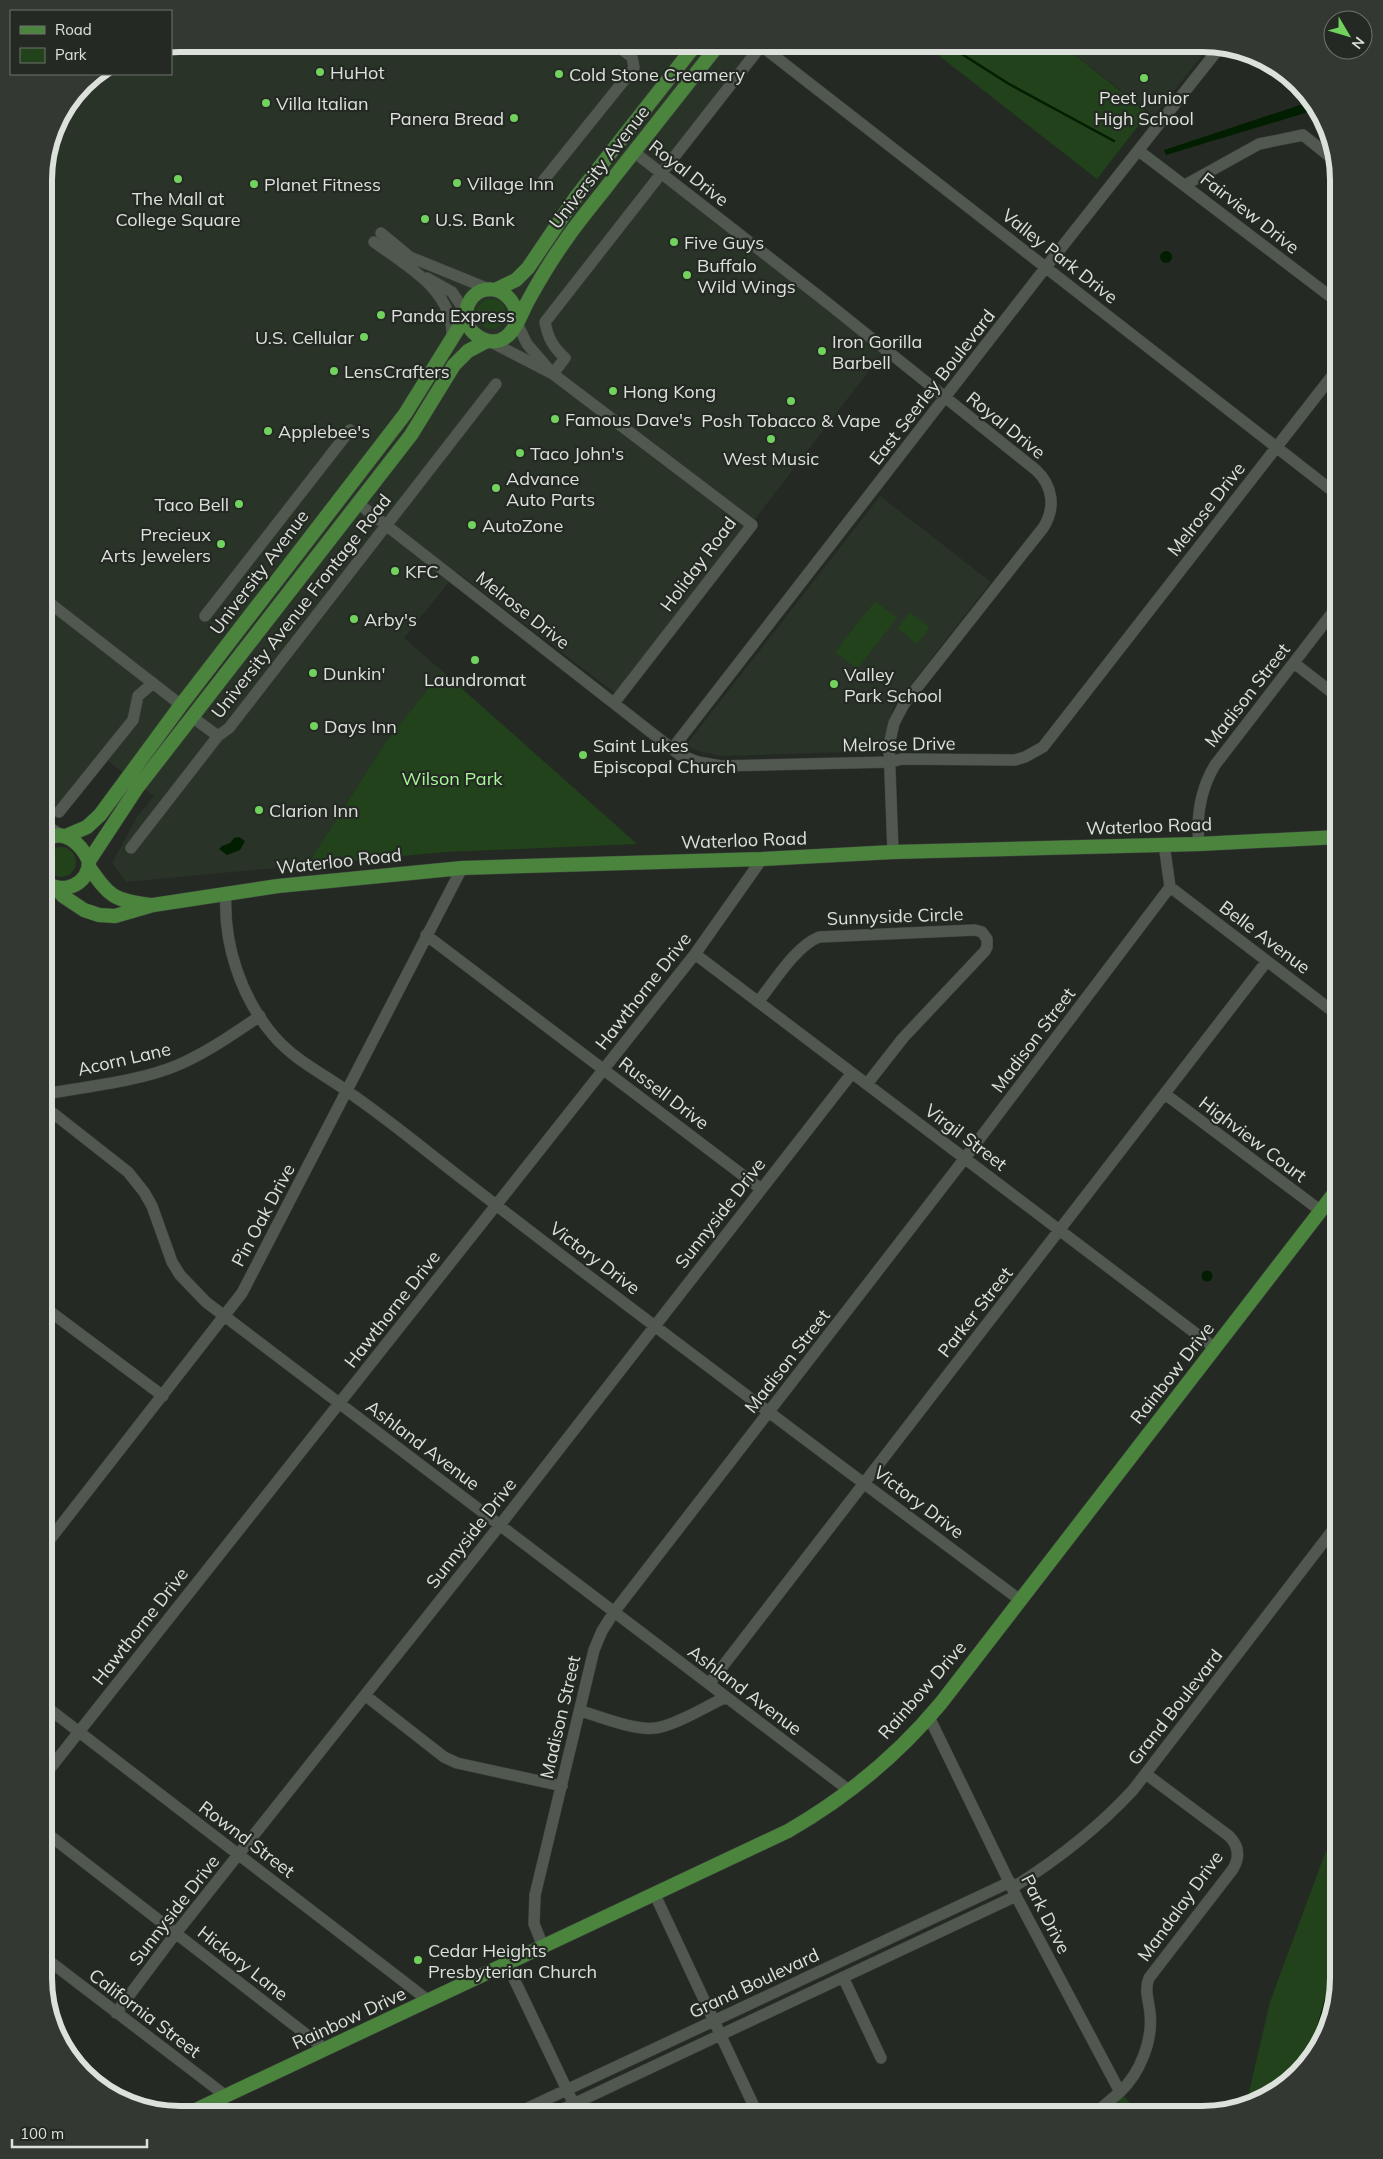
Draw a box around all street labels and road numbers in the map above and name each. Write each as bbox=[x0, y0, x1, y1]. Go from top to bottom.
street label: University Avenue bbox=[544, 101, 654, 233]
street label: Royal Drive bbox=[644, 135, 734, 211]
street label: Fairview Drive bbox=[1196, 167, 1304, 259]
street label: Valley Park Drive bbox=[997, 204, 1123, 308]
street label: East Seerley Boulevard bbox=[864, 305, 1000, 469]
street label: Royal Drive bbox=[962, 386, 1050, 464]
street label: Melrose Drive bbox=[1162, 457, 1250, 561]
street label: University Avenue Frontage Road bbox=[206, 489, 396, 723]
street label: University Avenue bbox=[205, 505, 313, 639]
street label: Holiday Road bbox=[655, 512, 741, 616]
street label: Melrose Drive bbox=[471, 566, 575, 654]
street label: Madison Street bbox=[1199, 638, 1295, 752]
street label: Melrose Drive bbox=[842, 732, 956, 756]
street label: Waterloo Road bbox=[1086, 812, 1212, 840]
street label: Waterloo Road bbox=[681, 826, 807, 854]
street label: Waterloo Road bbox=[275, 843, 403, 879]
street label: Belle Avenue bbox=[1215, 895, 1315, 979]
street label: Sunnyside Circle bbox=[826, 902, 964, 930]
street label: Hawthorne Drive bbox=[590, 928, 696, 1054]
street label: Madison Street bbox=[986, 983, 1080, 1097]
street label: Acorn Lane bbox=[75, 1037, 173, 1081]
street label: Russell Drive bbox=[614, 1052, 714, 1134]
street label: Highview Court bbox=[1195, 1091, 1311, 1187]
street label: Virgil Street bbox=[920, 1099, 1012, 1175]
street label: Sunnyside Drive bbox=[670, 1153, 770, 1273]
street label: Pin Oak Drive bbox=[226, 1160, 300, 1270]
street label: Victory Drive bbox=[545, 1217, 645, 1299]
street label: Hawthorne Drive bbox=[339, 1246, 445, 1372]
street label: Parker Street bbox=[933, 1262, 1017, 1362]
street label: Madison Street bbox=[739, 1304, 835, 1418]
street label: Rainbow Drive bbox=[1125, 1318, 1219, 1428]
street label: Ashland Avenue bbox=[362, 1395, 484, 1495]
street label: Victory Drive bbox=[869, 1461, 969, 1543]
street label: Sunnyside Drive bbox=[421, 1473, 521, 1593]
street label: Hawthorne Drive bbox=[87, 1563, 193, 1689]
street label: Rainbow Drive bbox=[873, 1636, 971, 1744]
street label: Ashland Avenue bbox=[684, 1640, 806, 1740]
street label: Grand Boulevard bbox=[1123, 1644, 1227, 1770]
street label: Madison Street bbox=[535, 1653, 585, 1781]
street label: Rownd Street bbox=[195, 1796, 299, 1882]
street label: Mandalay Drive bbox=[1132, 1846, 1228, 1966]
street label: Sunnyside Drive bbox=[124, 1850, 224, 1970]
street label: Park Drive bbox=[1016, 1870, 1076, 1958]
street label: Hickory Lane bbox=[193, 1921, 293, 2005]
street label: Grand Boulevard bbox=[685, 1943, 823, 2023]
street label: California Street bbox=[85, 1963, 205, 2063]
street label: Rainbow Drive bbox=[288, 1982, 410, 2054]

